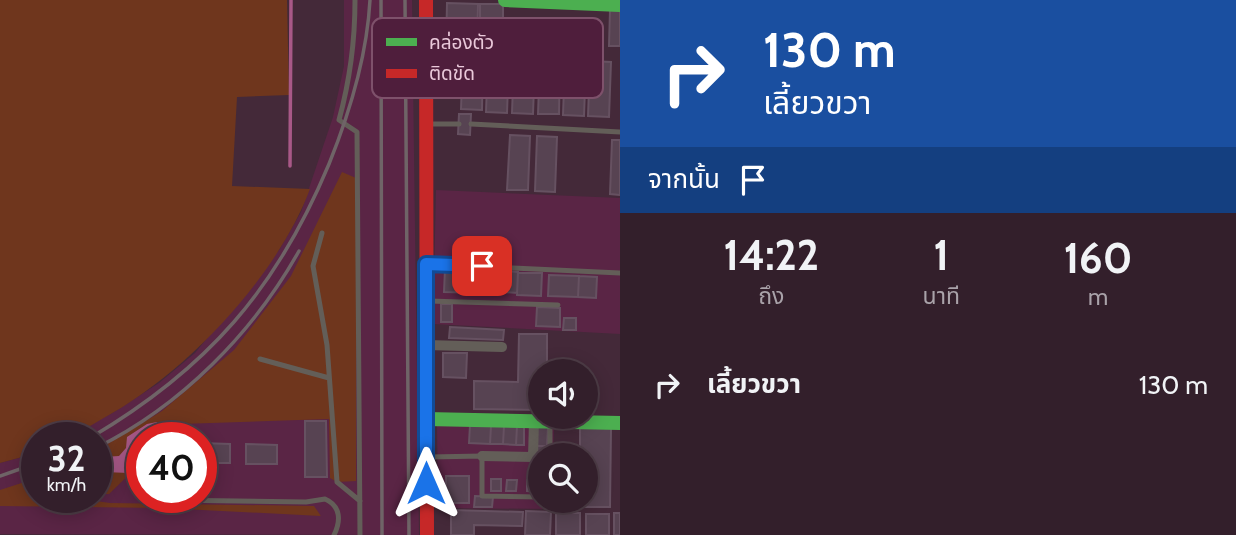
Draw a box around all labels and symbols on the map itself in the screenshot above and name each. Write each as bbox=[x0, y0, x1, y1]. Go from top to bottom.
legend bbox=[372, 18, 603, 98]
text: คล่องตัว bbox=[429, 31, 494, 54]
text: ติดขัด bbox=[429, 62, 475, 85]
pin bbox=[452, 236, 512, 296]
speed limit sign: 40 bbox=[126, 422, 217, 513]
position arrow bbox=[389, 446, 463, 520]

